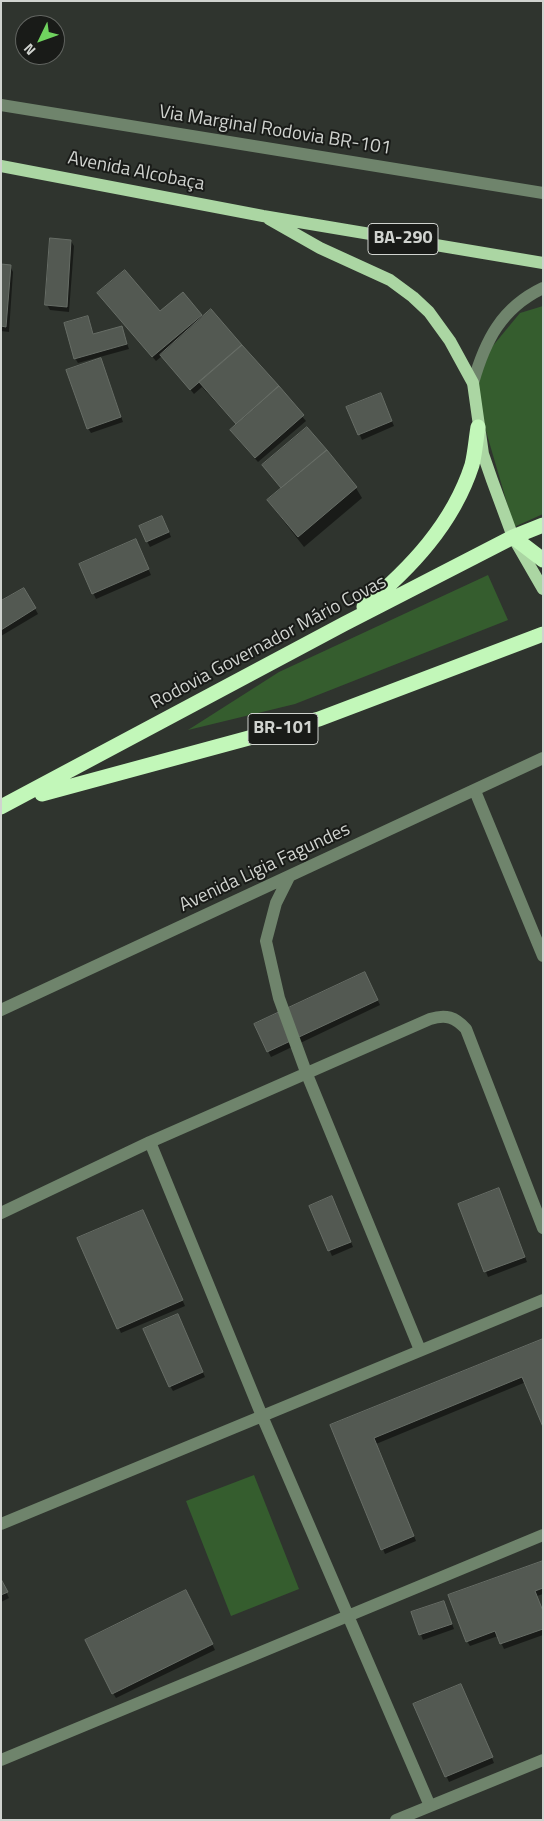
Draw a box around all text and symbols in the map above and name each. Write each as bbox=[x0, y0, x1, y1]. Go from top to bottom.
north arrow bbox=[15, 15, 65, 65]
text: N bbox=[18, 39, 40, 60]
street label: Via Marginal Rodovia BR-101 bbox=[157, 101, 393, 161]
street label: Avenida Alcobaça bbox=[66, 148, 206, 196]
road number: BA-290 bbox=[368, 223, 438, 254]
street label: Rodovia Governador Mário Covas bbox=[147, 571, 391, 715]
road number: BR-101 bbox=[248, 714, 318, 744]
street label: Avenida Ligia Fagundes bbox=[176, 818, 354, 918]

